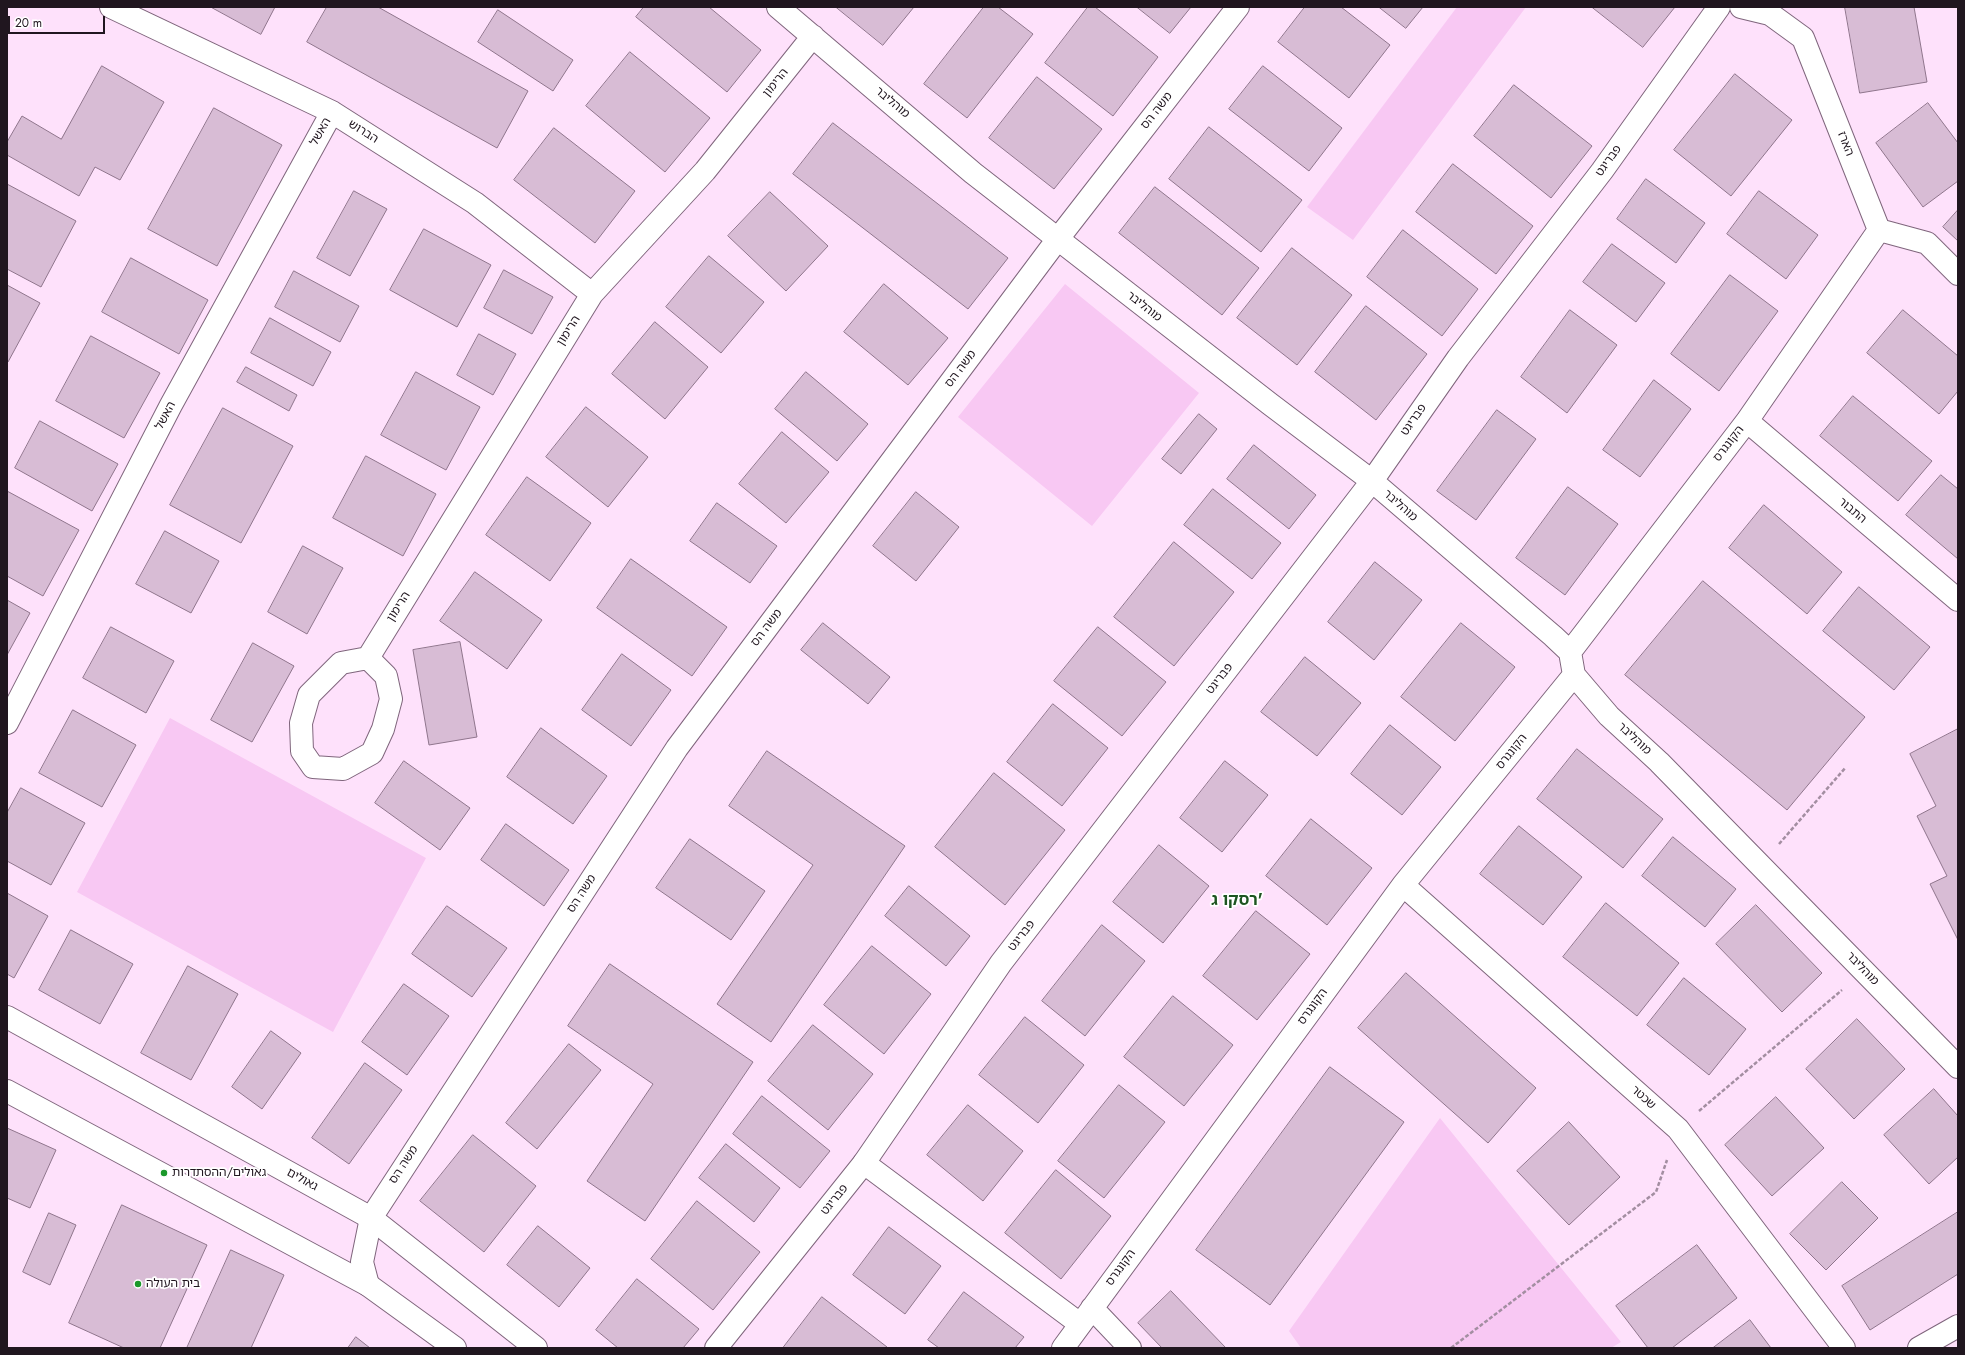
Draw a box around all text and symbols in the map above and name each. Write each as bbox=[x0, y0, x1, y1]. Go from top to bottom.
scale bar bbox=[10, 8, 107, 34]
text: 20 m bbox=[15, 14, 42, 32]
street label: הרימון bbox=[760, 66, 792, 100]
street label: מוהליבר bbox=[872, 84, 912, 122]
street label: משה הס bbox=[1138, 90, 1176, 132]
street label: האשל bbox=[307, 115, 335, 149]
street label: הברוש bbox=[345, 117, 381, 147]
street label: הארז bbox=[1834, 130, 1856, 158]
street label: פבריגט bbox=[1593, 142, 1625, 180]
street label: מוהליבר bbox=[1123, 289, 1165, 325]
street label: הרימון bbox=[554, 313, 584, 349]
street label: משה הס bbox=[942, 347, 980, 391]
street label: האשל bbox=[153, 399, 179, 433]
street label: פבריגט bbox=[1398, 401, 1430, 439]
street label: הקונגרס bbox=[1711, 423, 1747, 465]
street label: מוהליבר bbox=[1380, 487, 1420, 525]
street label: התבור bbox=[1835, 495, 1869, 527]
street label: הרימון bbox=[384, 589, 414, 625]
street label: משה הס bbox=[748, 606, 786, 650]
street label: פבריגט bbox=[1203, 661, 1237, 697]
street label: מוהליבר bbox=[1614, 720, 1654, 758]
street label: הקונגרס bbox=[1493, 731, 1531, 773]
street label: משה הס bbox=[564, 872, 600, 916]
district label: רסקו ג' bbox=[1211, 891, 1263, 911]
street label: פבריגט bbox=[1005, 918, 1039, 954]
street label: מוהליבר bbox=[1843, 949, 1881, 989]
street label: הקונגרס bbox=[1295, 986, 1331, 1028]
street label: שכטר bbox=[1628, 1083, 1658, 1113]
street label: משה הס bbox=[386, 1143, 422, 1187]
place label: גאולים/ההסתדרות bbox=[172, 1166, 266, 1180]
street label: גאולים bbox=[284, 1166, 320, 1194]
marker: גאולים/ההסתדרות bbox=[159, 1168, 169, 1178]
street label: פבריגט bbox=[818, 1182, 852, 1218]
street label: הקונגרס bbox=[1103, 1247, 1139, 1289]
place label: בית העולה bbox=[146, 1277, 200, 1291]
marker: בית העולה bbox=[133, 1279, 143, 1289]

